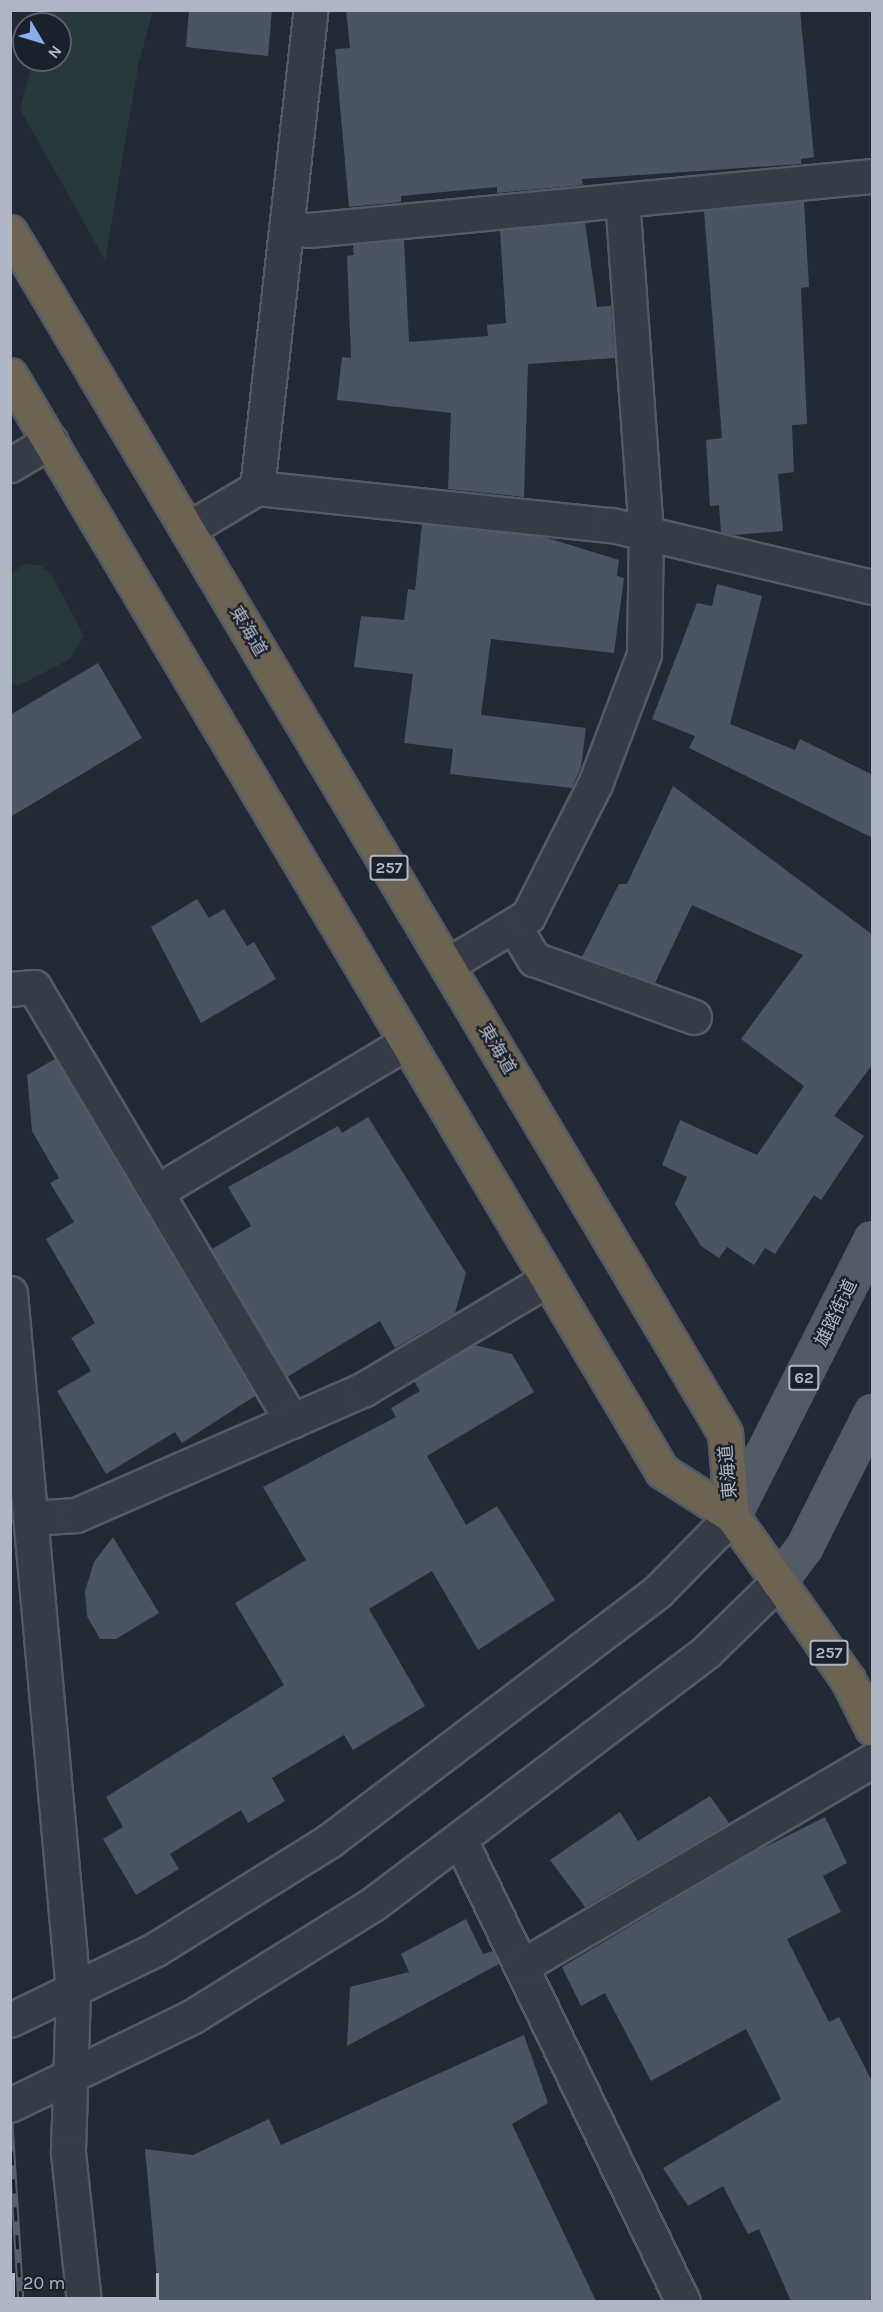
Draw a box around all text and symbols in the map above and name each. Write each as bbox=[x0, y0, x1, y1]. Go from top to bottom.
north arrow bbox=[12, 12, 72, 72]
text: N bbox=[44, 42, 66, 63]
street label: 東海道 bbox=[225, 602, 271, 660]
road number: 257 bbox=[370, 855, 408, 881]
street label: 東海道 bbox=[474, 1020, 520, 1078]
street label: 雄踏街道 bbox=[811, 1276, 861, 1350]
road number: 62 bbox=[788, 1365, 820, 1391]
street label: 東海道 bbox=[715, 1444, 741, 1500]
road number: 257 bbox=[810, 1640, 848, 1666]
scale bar bbox=[15, 2261, 162, 2299]
text: 20 m bbox=[23, 2272, 65, 2294]

